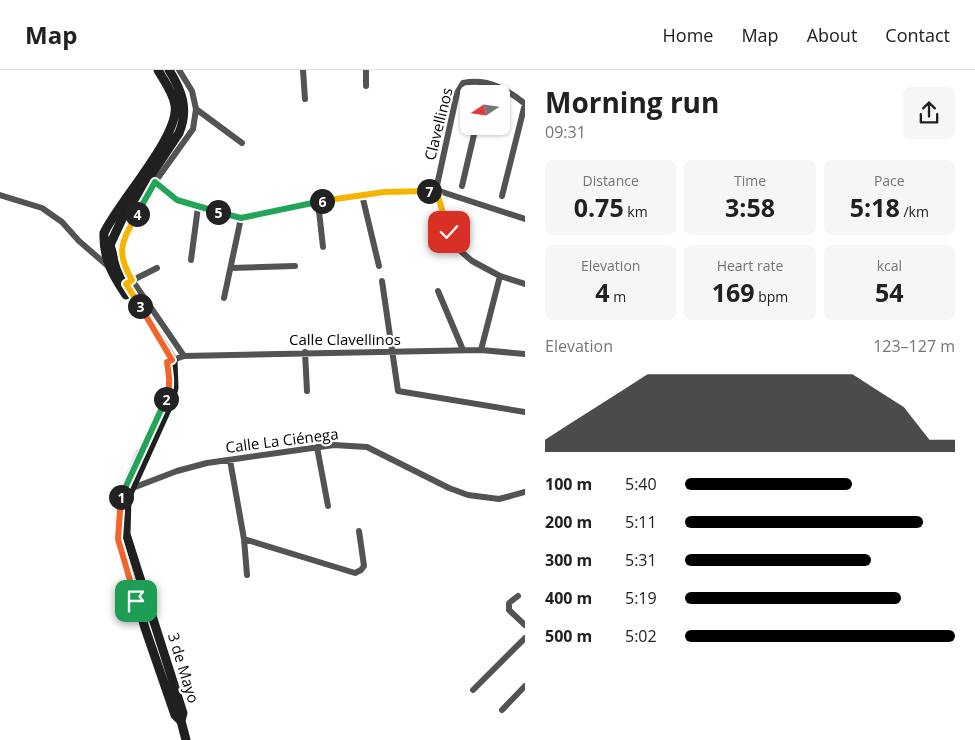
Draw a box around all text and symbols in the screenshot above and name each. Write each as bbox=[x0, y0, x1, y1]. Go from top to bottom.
text: Map bbox=[25, 18, 77, 51]
text: Home bbox=[663, 23, 713, 47]
text: Map bbox=[741, 23, 779, 47]
text: About bbox=[807, 23, 857, 47]
text: Contact bbox=[885, 23, 950, 47]
text: Morning run bbox=[545, 83, 719, 121]
street label: Clavellinos bbox=[419, 85, 457, 162]
north arrow bbox=[460, 85, 510, 135]
map controls bbox=[460, 85, 510, 135]
button: share bbox=[903, 87, 955, 139]
text: 09:31 bbox=[545, 121, 586, 143]
text: Distance bbox=[583, 171, 639, 190]
text: Time bbox=[734, 171, 766, 190]
text: Pace bbox=[874, 171, 905, 190]
pin: 7 bbox=[416, 178, 442, 204]
text: 7 bbox=[425, 182, 434, 201]
pin: 6 bbox=[310, 188, 334, 214]
text: 0.75 bbox=[574, 190, 624, 224]
text: 3:58 bbox=[725, 190, 775, 224]
text: 5:18 bbox=[850, 190, 900, 224]
text: 6 bbox=[318, 192, 327, 211]
pin: 5 bbox=[206, 200, 230, 224]
pin: 4 bbox=[124, 202, 150, 226]
text: km bbox=[624, 202, 648, 221]
text: /km bbox=[900, 202, 929, 221]
text: 5 bbox=[214, 203, 223, 222]
text: 4 bbox=[133, 205, 142, 224]
pin bbox=[428, 211, 470, 253]
icon: check bbox=[435, 218, 463, 246]
text: Elevation bbox=[581, 256, 640, 275]
text: Heart rate bbox=[717, 256, 783, 275]
text: kcal bbox=[877, 256, 902, 275]
text: 4 bbox=[595, 275, 610, 309]
text: 169 bbox=[712, 275, 755, 309]
text: 54 bbox=[875, 275, 904, 309]
text: m bbox=[610, 287, 626, 306]
text: bpm bbox=[755, 287, 788, 306]
pin: 3 bbox=[128, 294, 152, 318]
text: 3 bbox=[136, 297, 145, 316]
street label: Calle Clavellinos bbox=[289, 329, 401, 349]
text: Elevation bbox=[545, 335, 613, 357]
text: 123–127 m bbox=[873, 335, 955, 357]
pin: 2 bbox=[154, 386, 178, 412]
text: 2 bbox=[162, 390, 171, 409]
street label: Calle La Ciénega bbox=[224, 423, 339, 457]
text: 100 m bbox=[545, 473, 592, 495]
text: 5:40 bbox=[625, 473, 657, 495]
pin: 1 bbox=[108, 484, 134, 510]
text: 1 bbox=[117, 488, 126, 507]
text: 200 m bbox=[545, 511, 592, 533]
text: 5:11 bbox=[625, 511, 657, 533]
text: 300 m bbox=[545, 549, 592, 571]
text: 5:31 bbox=[625, 549, 657, 571]
pin bbox=[115, 580, 157, 622]
icon: arrive bbox=[122, 587, 150, 615]
text: 400 m bbox=[545, 587, 592, 609]
text: 5:19 bbox=[625, 587, 657, 609]
text: 500 m bbox=[545, 625, 592, 647]
text: 5:02 bbox=[625, 625, 657, 647]
street label: 3 de Mayo bbox=[164, 630, 204, 705]

